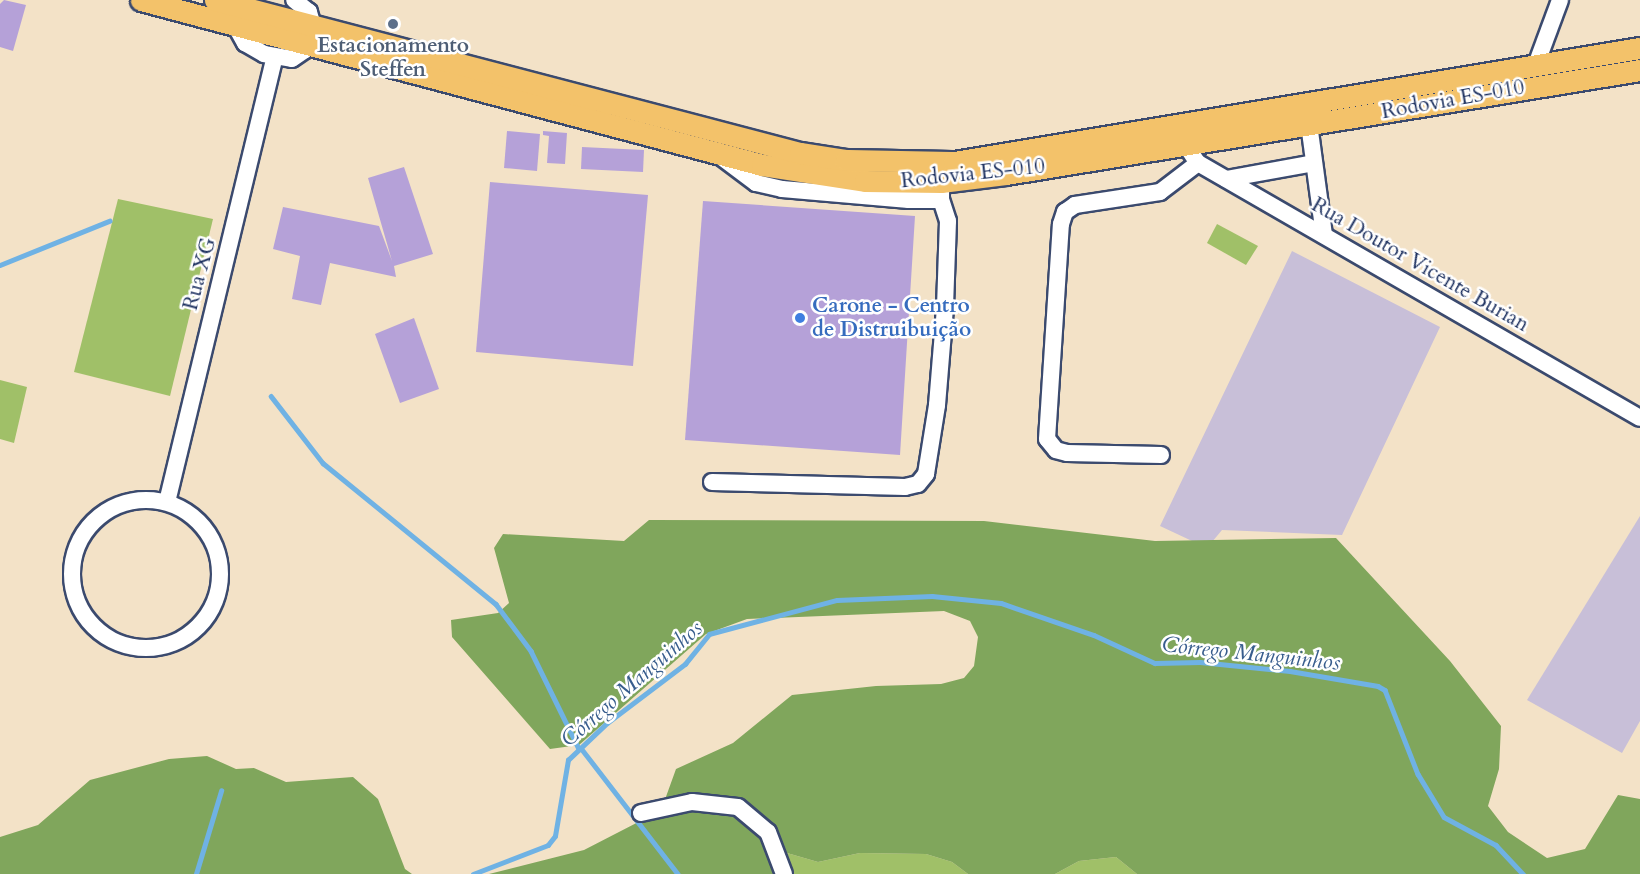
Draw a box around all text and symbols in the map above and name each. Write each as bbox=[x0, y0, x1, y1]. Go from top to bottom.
marker: Estacionamento Steffen bbox=[386, 17, 400, 31]
place label: Estacionamento Steffen bbox=[317, 33, 469, 83]
street label: Rodovia ES-010 bbox=[1380, 75, 1526, 125]
street label: Rodovia ES-010 bbox=[900, 154, 1046, 194]
street label: Rua Doutor Vicente Burian bbox=[1307, 192, 1533, 338]
street label: Rua XG bbox=[178, 235, 222, 313]
place label: Carone - Centro de Distruibuição bbox=[812, 293, 971, 343]
marker: Carone - Centro de Distruibuição bbox=[793, 311, 807, 325]
water label: Córrego Manguinhos bbox=[556, 615, 708, 753]
water label: Córrego Manguinhos bbox=[1161, 632, 1341, 676]

